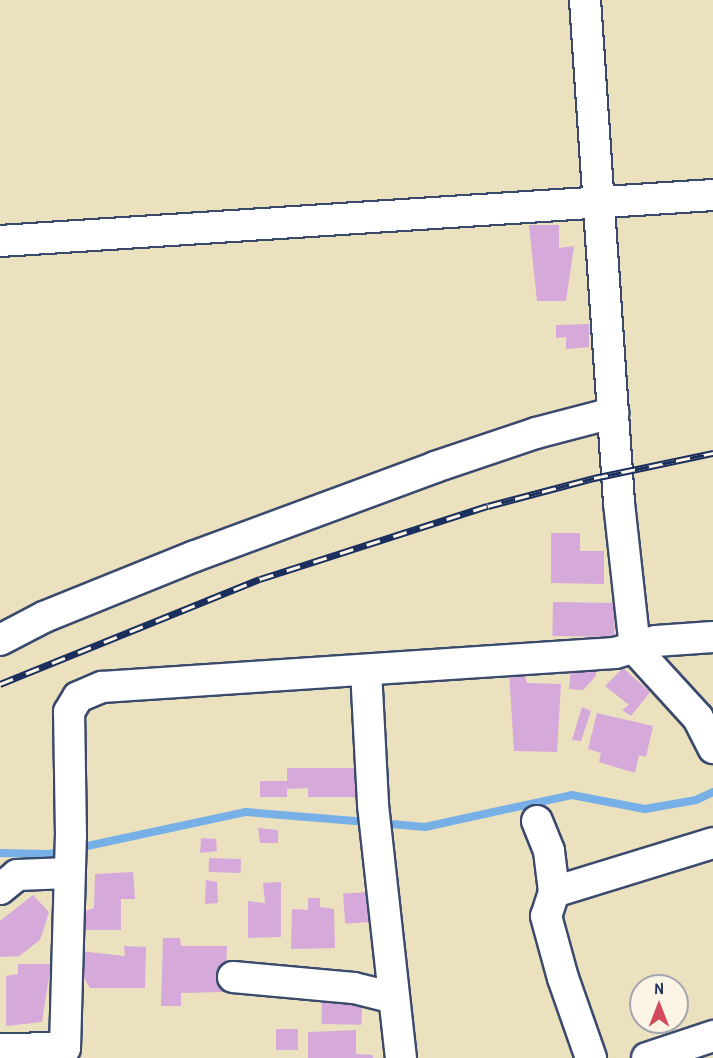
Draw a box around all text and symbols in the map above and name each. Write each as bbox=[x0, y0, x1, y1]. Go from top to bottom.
north arrow bbox=[629, 974, 689, 1034]
text: N bbox=[655, 977, 663, 999]

